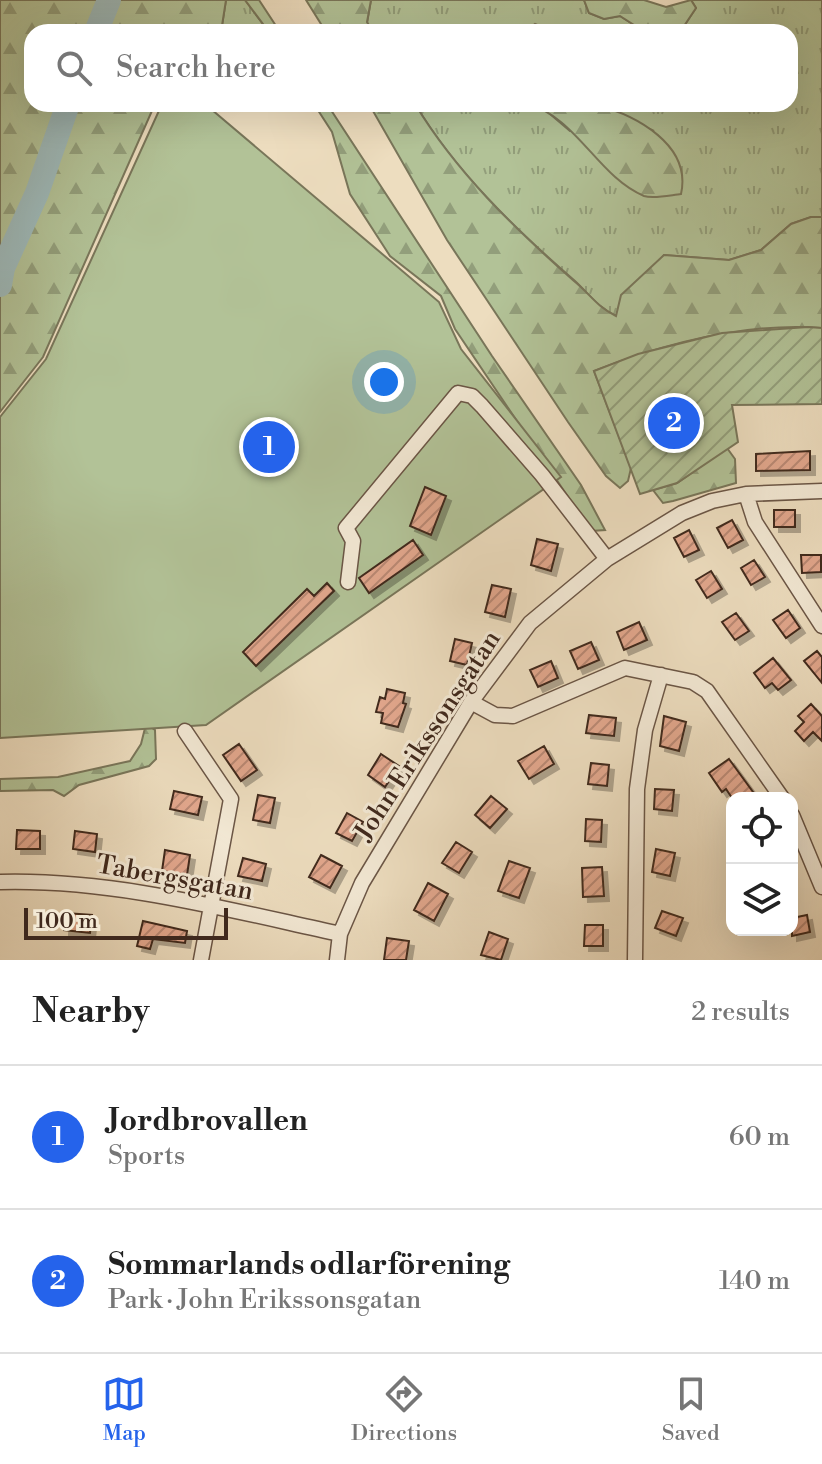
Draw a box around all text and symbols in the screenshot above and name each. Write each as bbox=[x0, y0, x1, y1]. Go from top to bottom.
search box bbox=[24, 24, 798, 112]
icon: search bbox=[52, 46, 96, 90]
text: Search here bbox=[116, 49, 276, 87]
your location bbox=[364, 362, 404, 402]
pin: 2 bbox=[648, 393, 700, 453]
pin: 1 bbox=[243, 417, 295, 477]
street label: John Erikssonsgatan bbox=[347, 624, 508, 847]
map controls bbox=[726, 792, 798, 936]
button: locate bbox=[726, 792, 798, 864]
street label: Tabergsgatan bbox=[94, 848, 256, 908]
button: layers bbox=[726, 864, 798, 936]
scale bar bbox=[24, 904, 228, 940]
text: 100 m bbox=[36, 908, 98, 935]
text: Nearby bbox=[32, 991, 150, 1033]
text: 2 results bbox=[691, 996, 790, 1028]
text: Jordbrovallen bbox=[108, 1102, 308, 1140]
text: 1 bbox=[52, 1121, 64, 1153]
text: 60 m bbox=[729, 1121, 790, 1153]
text: Sports bbox=[108, 1140, 185, 1172]
text: Sommarlands odlarförening bbox=[108, 1246, 510, 1284]
text: 2 bbox=[50, 1265, 66, 1297]
text: 140 m bbox=[719, 1265, 790, 1297]
text: Park · John Erikssonsgatan bbox=[108, 1284, 421, 1316]
tab: Map bbox=[102, 1372, 146, 1447]
tab: Directions bbox=[351, 1372, 457, 1447]
tab: Saved bbox=[662, 1372, 720, 1447]

